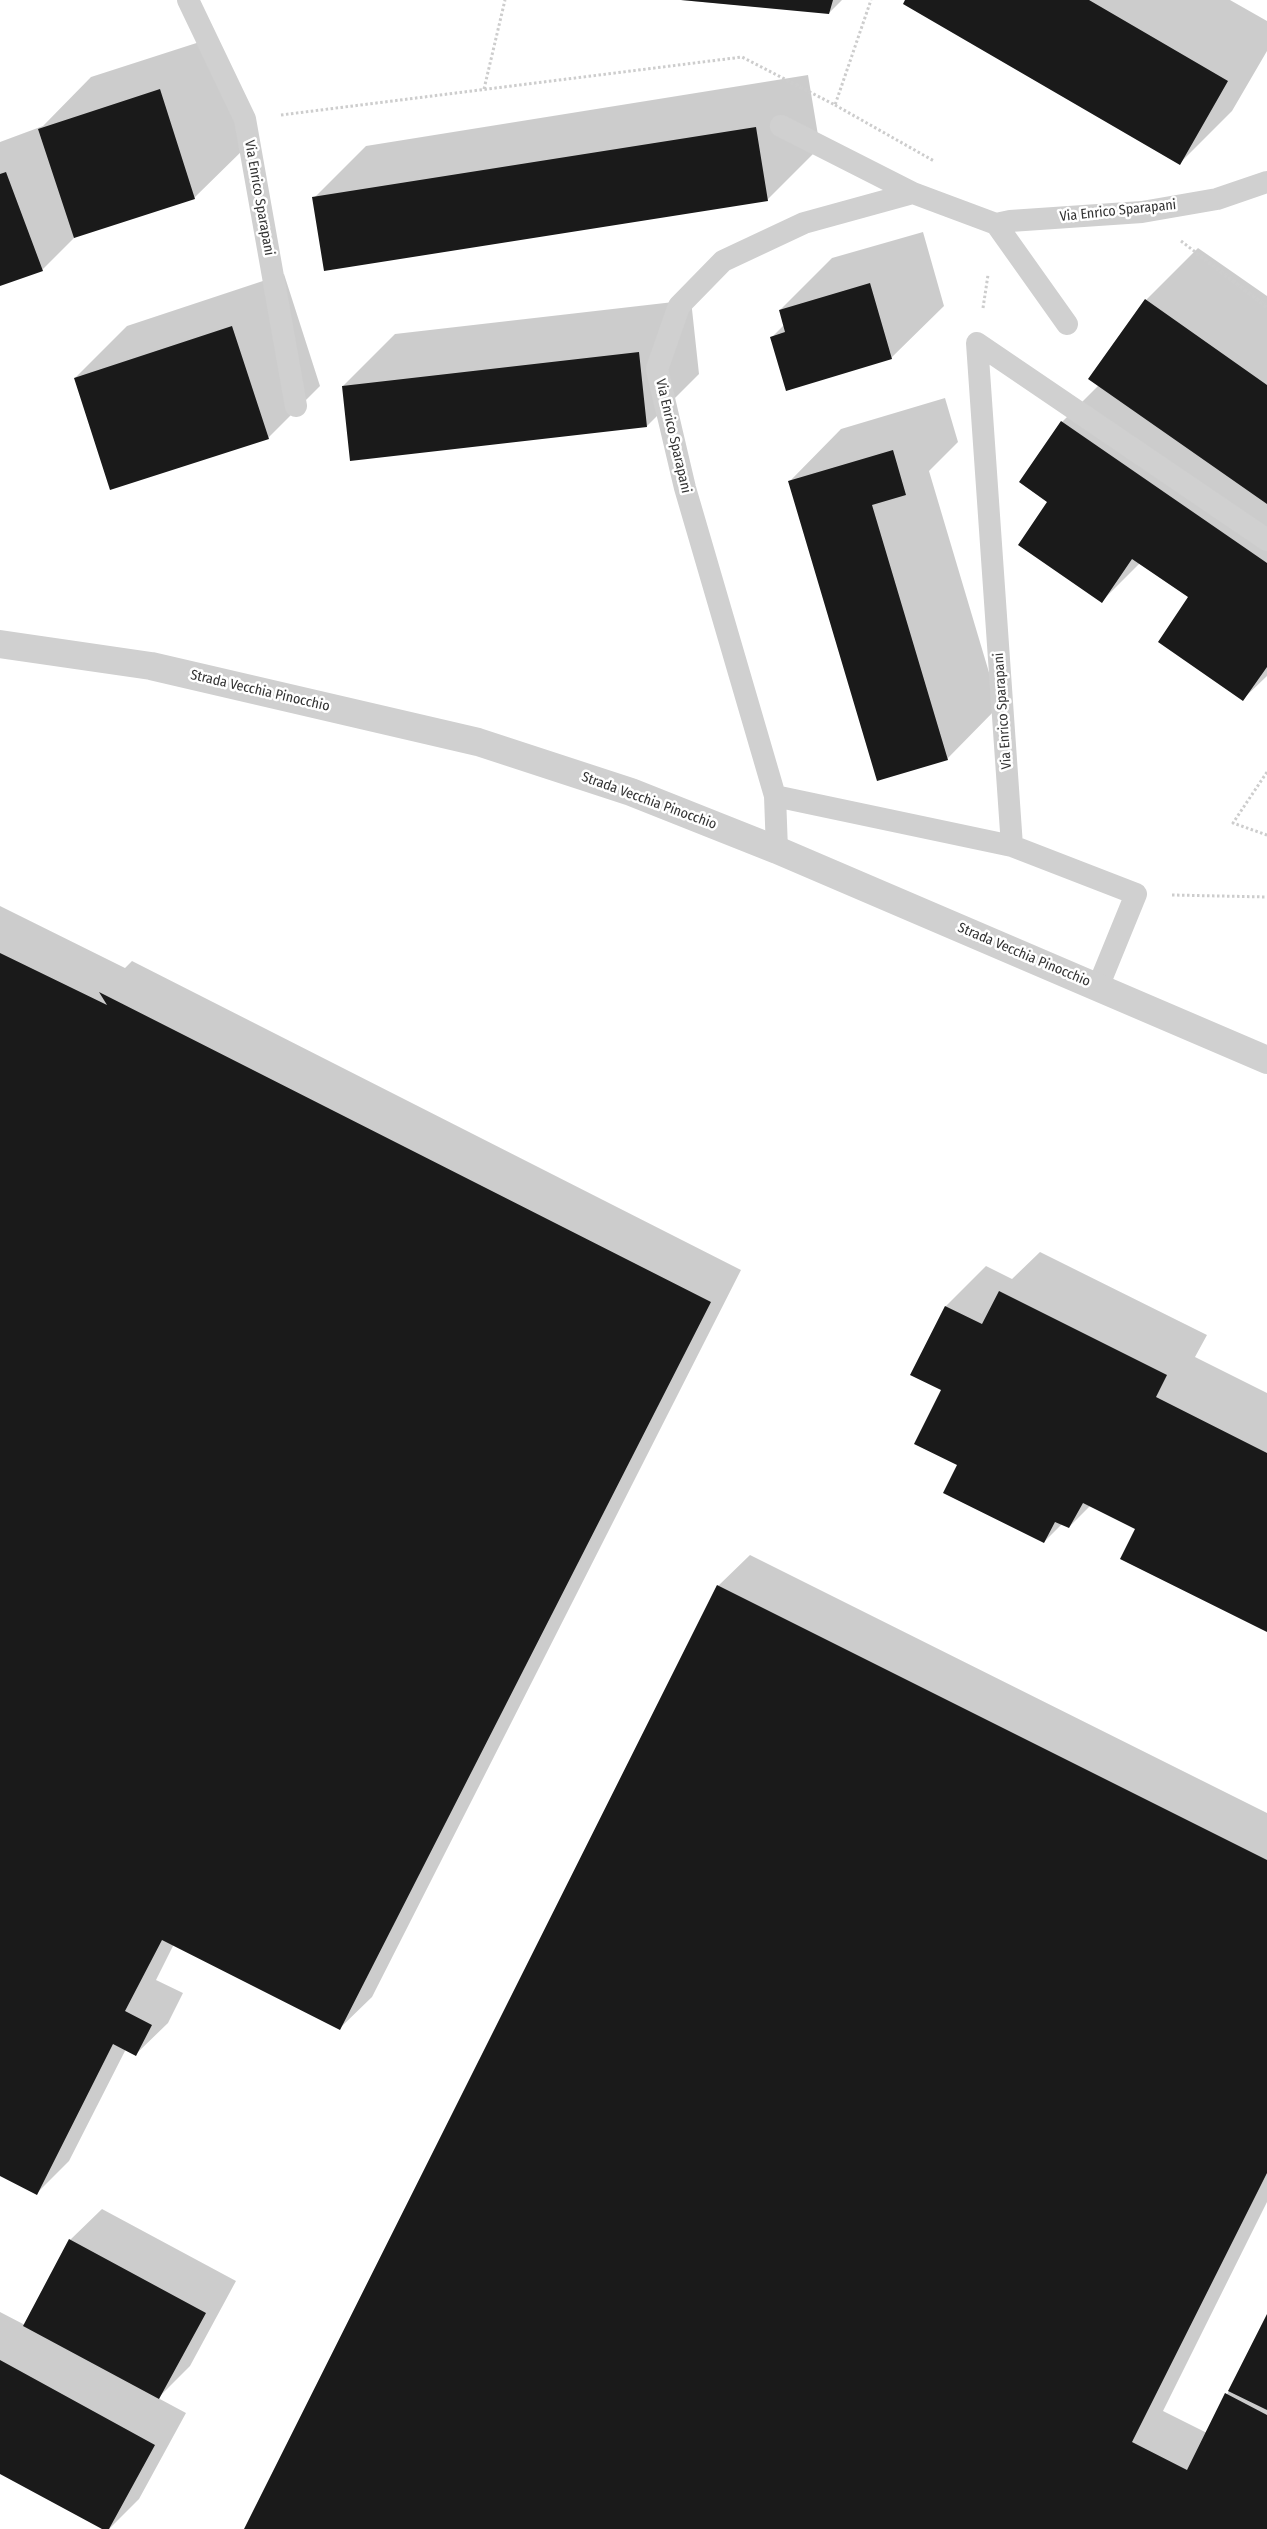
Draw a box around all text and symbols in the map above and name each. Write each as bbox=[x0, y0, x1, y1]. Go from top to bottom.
street label: Via Enrico Sparapani bbox=[241, 139, 277, 257]
street label: Via Enrico Sparapani bbox=[1059, 197, 1177, 225]
street label: Via Enrico Sparapani bbox=[652, 377, 694, 495]
street label: Via Enrico Sparapani bbox=[991, 652, 1015, 770]
street label: Strada Vecchia Pinocchio bbox=[189, 667, 331, 715]
street label: Strada Vecchia Pinocchio bbox=[579, 769, 719, 833]
street label: Strada Vecchia Pinocchio bbox=[955, 919, 1093, 991]

